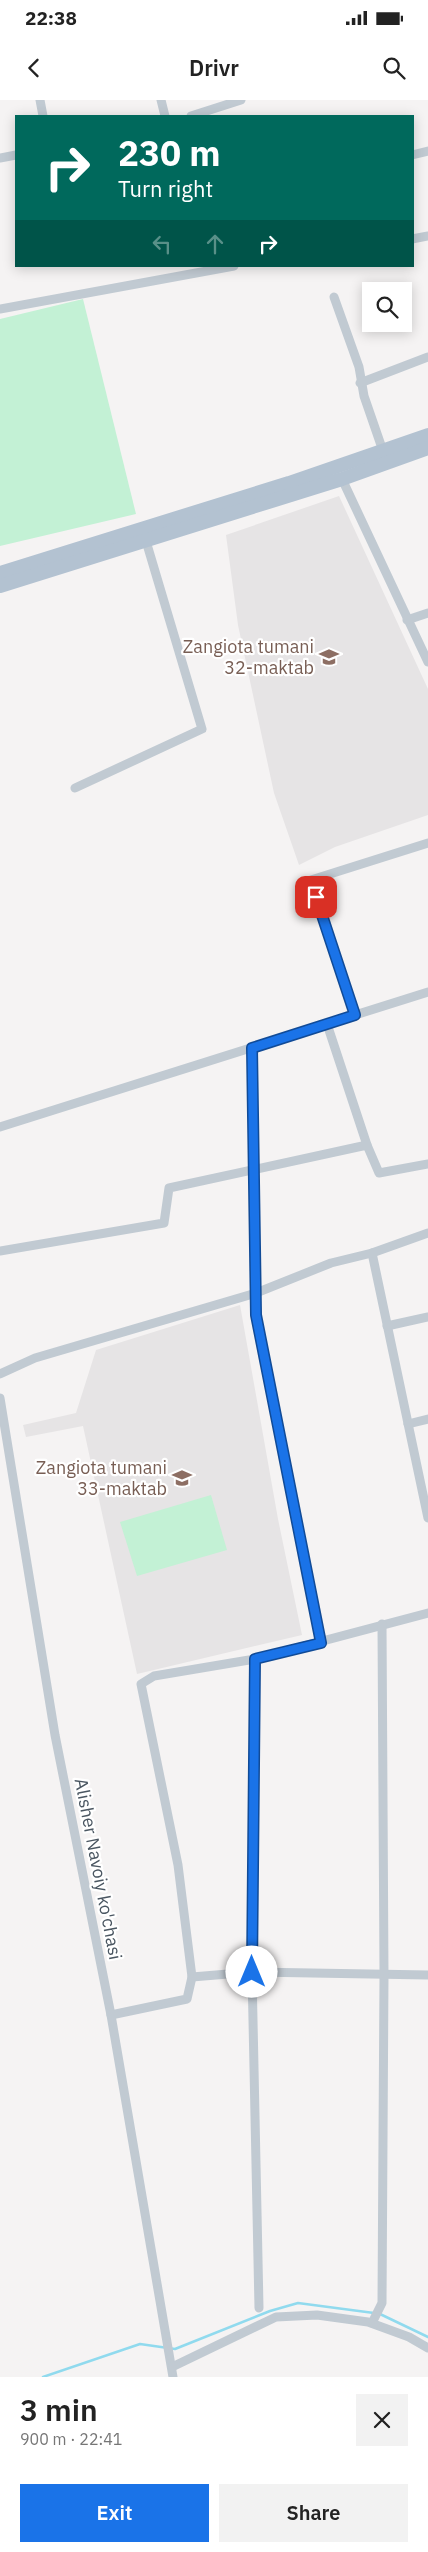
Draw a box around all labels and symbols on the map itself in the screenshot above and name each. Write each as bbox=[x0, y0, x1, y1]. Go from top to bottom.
place label: Zangiota tumani 32-maktab bbox=[183, 635, 314, 679]
school or university icon: Zangiota tumani 32-maktab bbox=[318, 646, 340, 668]
pin bbox=[295, 876, 337, 918]
place label: Zangiota tumani 33-maktab bbox=[36, 1456, 167, 1500]
school or university icon: Zangiota tumani 33-maktab bbox=[171, 1467, 193, 1489]
street label: Alisher Navoiy ko'chasi bbox=[70, 1776, 127, 1962]
position arrow bbox=[225, 1945, 277, 1997]

